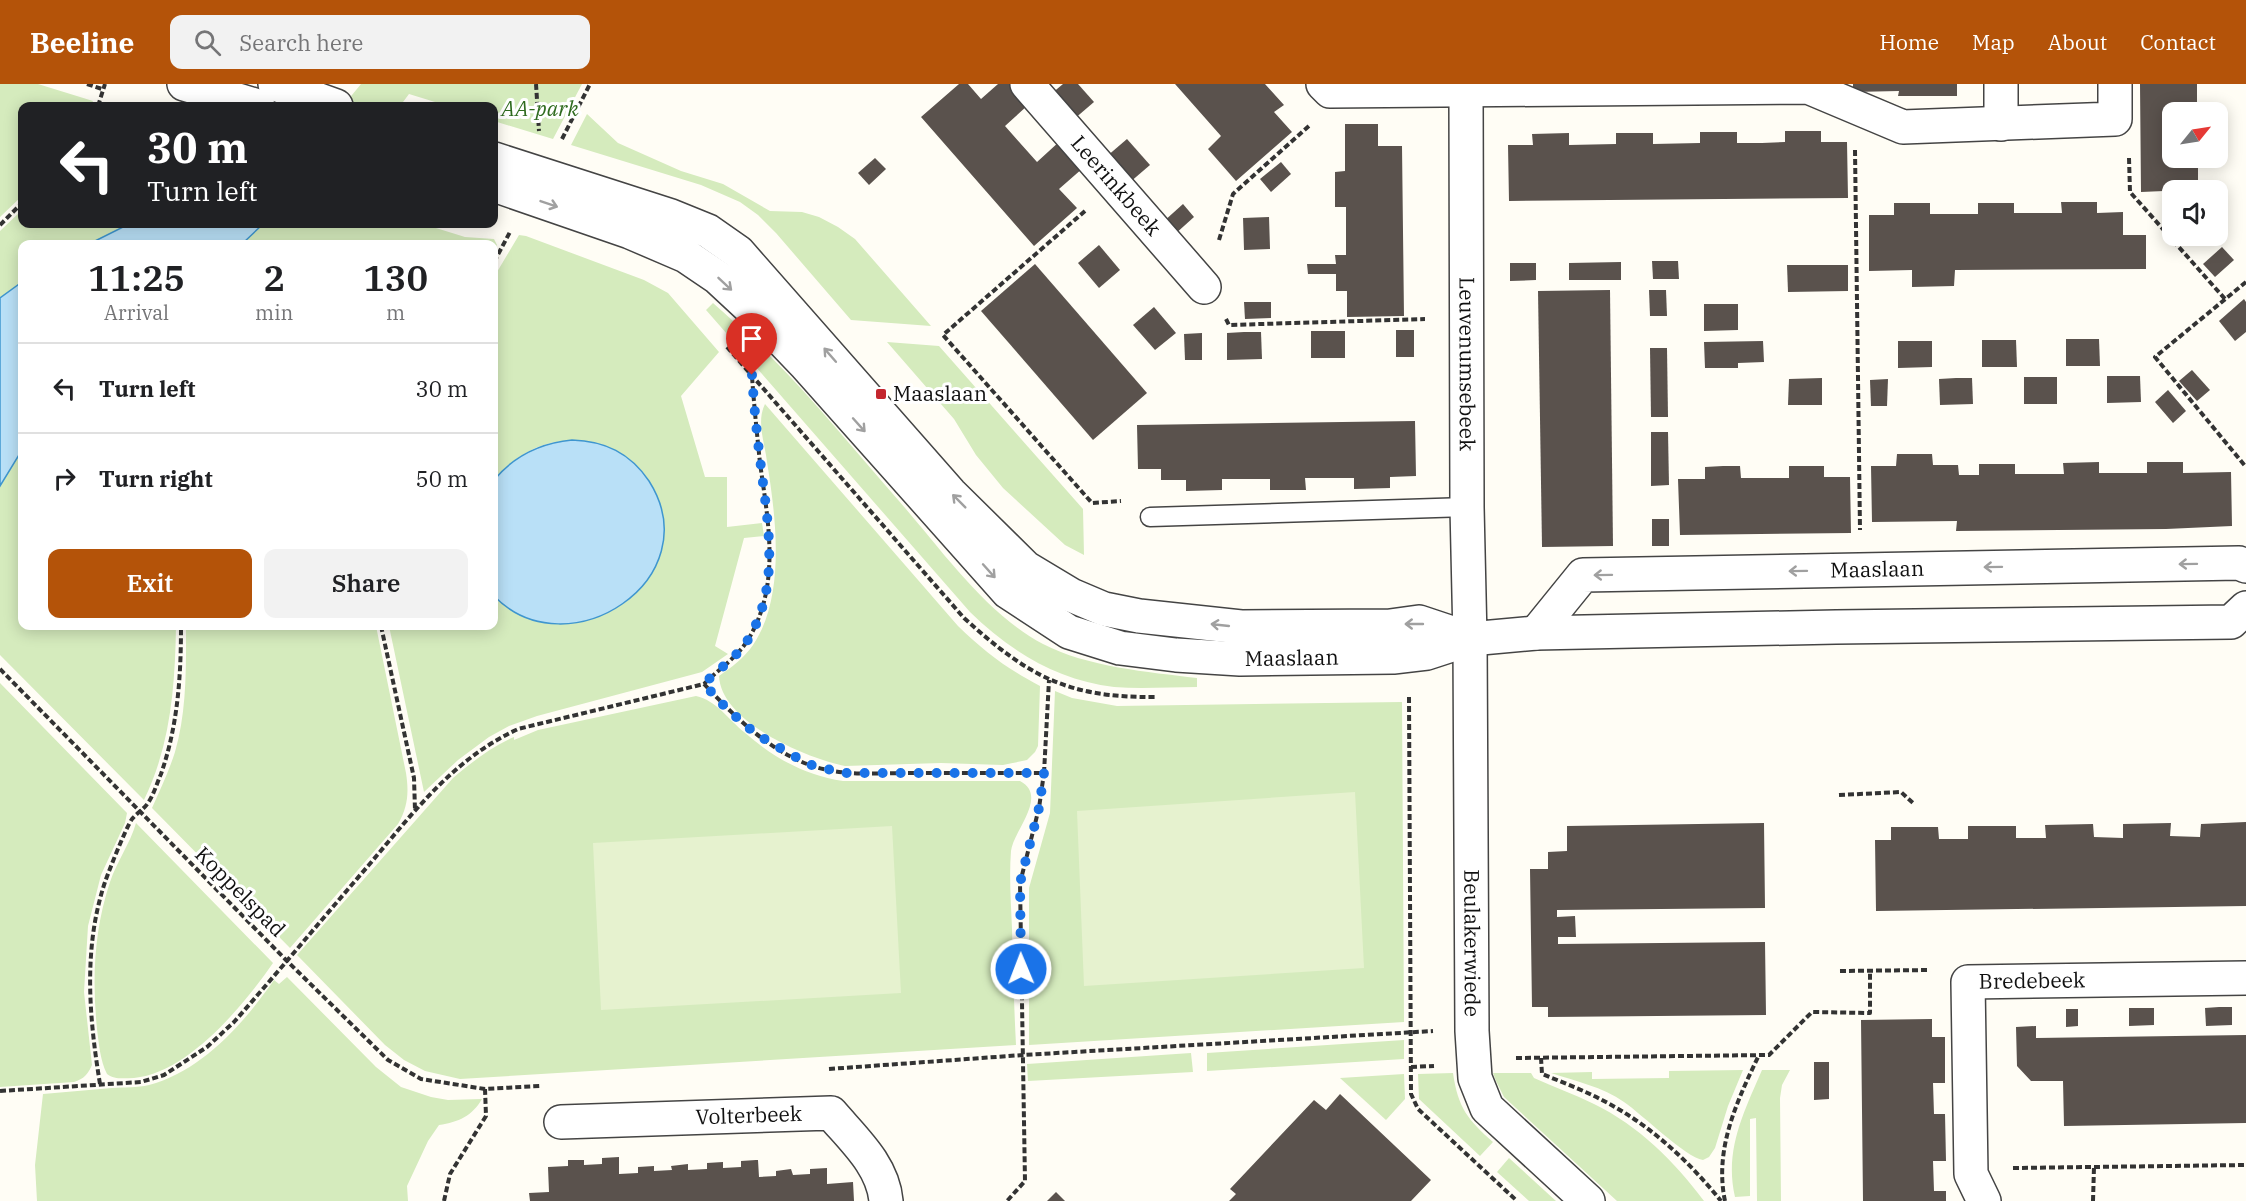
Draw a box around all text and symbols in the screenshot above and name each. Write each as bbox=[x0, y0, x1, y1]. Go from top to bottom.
search box bbox=[170, 15, 590, 69]
text: Beeline bbox=[30, 24, 134, 61]
icon: search bbox=[191, 26, 224, 59]
text: Search here bbox=[239, 28, 363, 57]
text: Home bbox=[1879, 28, 1939, 56]
text: Map bbox=[1972, 28, 2015, 56]
text: About bbox=[2048, 28, 2107, 56]
text: Contact bbox=[2140, 28, 2216, 56]
park label: AA-park bbox=[499, 94, 579, 122]
north arrow bbox=[2162, 102, 2228, 168]
map controls bbox=[2162, 102, 2228, 246]
text: 30 m bbox=[147, 120, 248, 175]
icon: left bbox=[48, 126, 126, 204]
street label: Leerinkbeek bbox=[1065, 129, 1168, 242]
text: Turn left bbox=[147, 173, 258, 208]
button: sound bbox=[2162, 180, 2228, 246]
one-way arrow bbox=[539, 200, 558, 211]
text: 11:25 bbox=[88, 254, 185, 301]
text: 2 bbox=[263, 254, 285, 301]
text: 130 bbox=[363, 254, 428, 301]
one-way arrow bbox=[717, 277, 732, 291]
street label: Leuvenumsebeek bbox=[1453, 277, 1482, 452]
text: Arrival bbox=[104, 299, 169, 326]
text: min bbox=[255, 299, 293, 326]
text: m bbox=[386, 299, 405, 326]
pin bbox=[726, 313, 777, 375]
icon: arrive bbox=[735, 322, 768, 355]
one-way arrow bbox=[823, 348, 837, 364]
icon: left bbox=[48, 372, 81, 405]
text: Turn left bbox=[99, 374, 195, 403]
text: 30 m bbox=[416, 374, 468, 403]
place label: Maaslaan bbox=[893, 379, 987, 407]
marker: Maaslaan bbox=[874, 387, 888, 401]
one-way arrow bbox=[852, 418, 866, 433]
icon: right bbox=[48, 462, 81, 495]
text: Turn right bbox=[99, 464, 213, 493]
text: 50 m bbox=[416, 464, 468, 493]
one-way arrow bbox=[951, 494, 966, 509]
button: Exit bbox=[48, 549, 252, 618]
button: Share bbox=[264, 549, 468, 618]
street label: Maaslaan bbox=[1830, 554, 1925, 583]
one-way arrow bbox=[2179, 558, 2199, 569]
one-way arrow bbox=[1984, 561, 2004, 573]
one-way arrow bbox=[982, 563, 996, 578]
one-way arrow bbox=[1789, 565, 1809, 577]
one-way arrow bbox=[1594, 569, 1614, 581]
one-way arrow bbox=[1405, 618, 1425, 630]
one-way arrow bbox=[1210, 619, 1230, 630]
street label: Maaslaan bbox=[1244, 643, 1339, 672]
street label: Koppelspad bbox=[189, 840, 292, 943]
street label: Beulakerwiede bbox=[1458, 869, 1487, 1017]
position arrow bbox=[989, 937, 1053, 1001]
street label: Bredebeek bbox=[1979, 965, 2086, 995]
street label: Volterbeek bbox=[695, 1099, 803, 1131]

